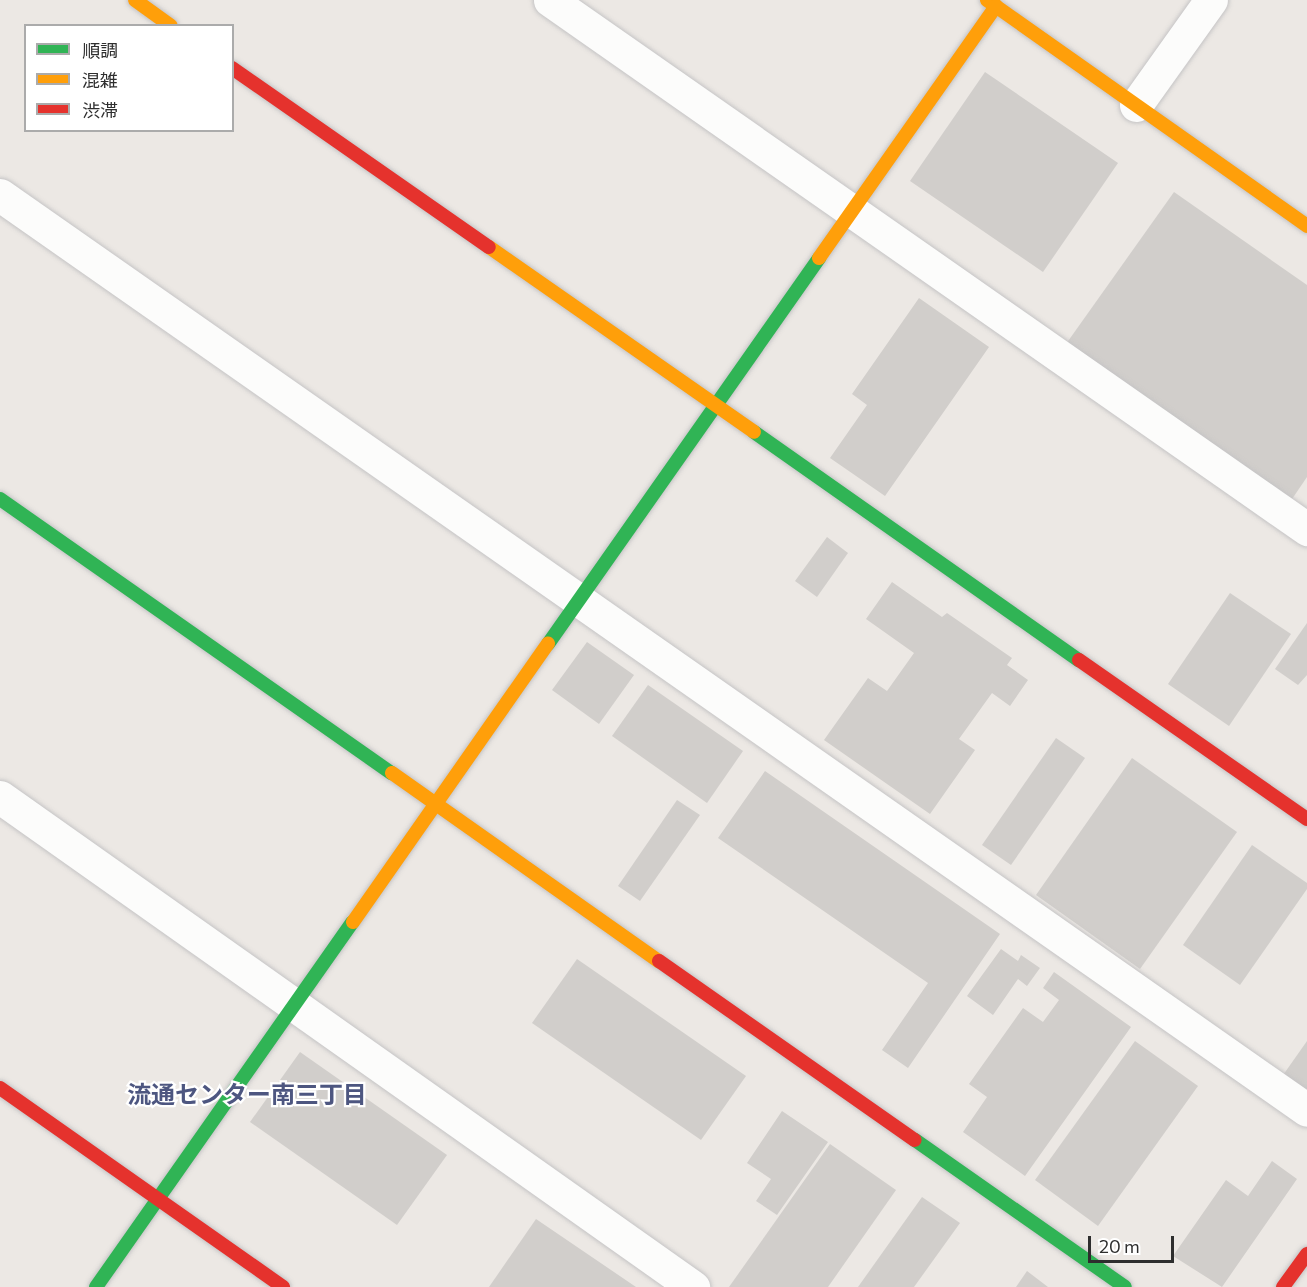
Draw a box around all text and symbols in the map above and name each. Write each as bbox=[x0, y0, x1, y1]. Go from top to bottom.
legend bbox=[24, 24, 234, 132]
text: 順調 bbox=[82, 39, 118, 61]
text: 混雑 bbox=[82, 69, 118, 91]
text: 渋滞 bbox=[82, 99, 118, 121]
district label: 流通センター南三丁目 bbox=[127, 1080, 367, 1108]
scale bar bbox=[1091, 1224, 1176, 1262]
text: 20 m bbox=[1099, 1235, 1140, 1257]

